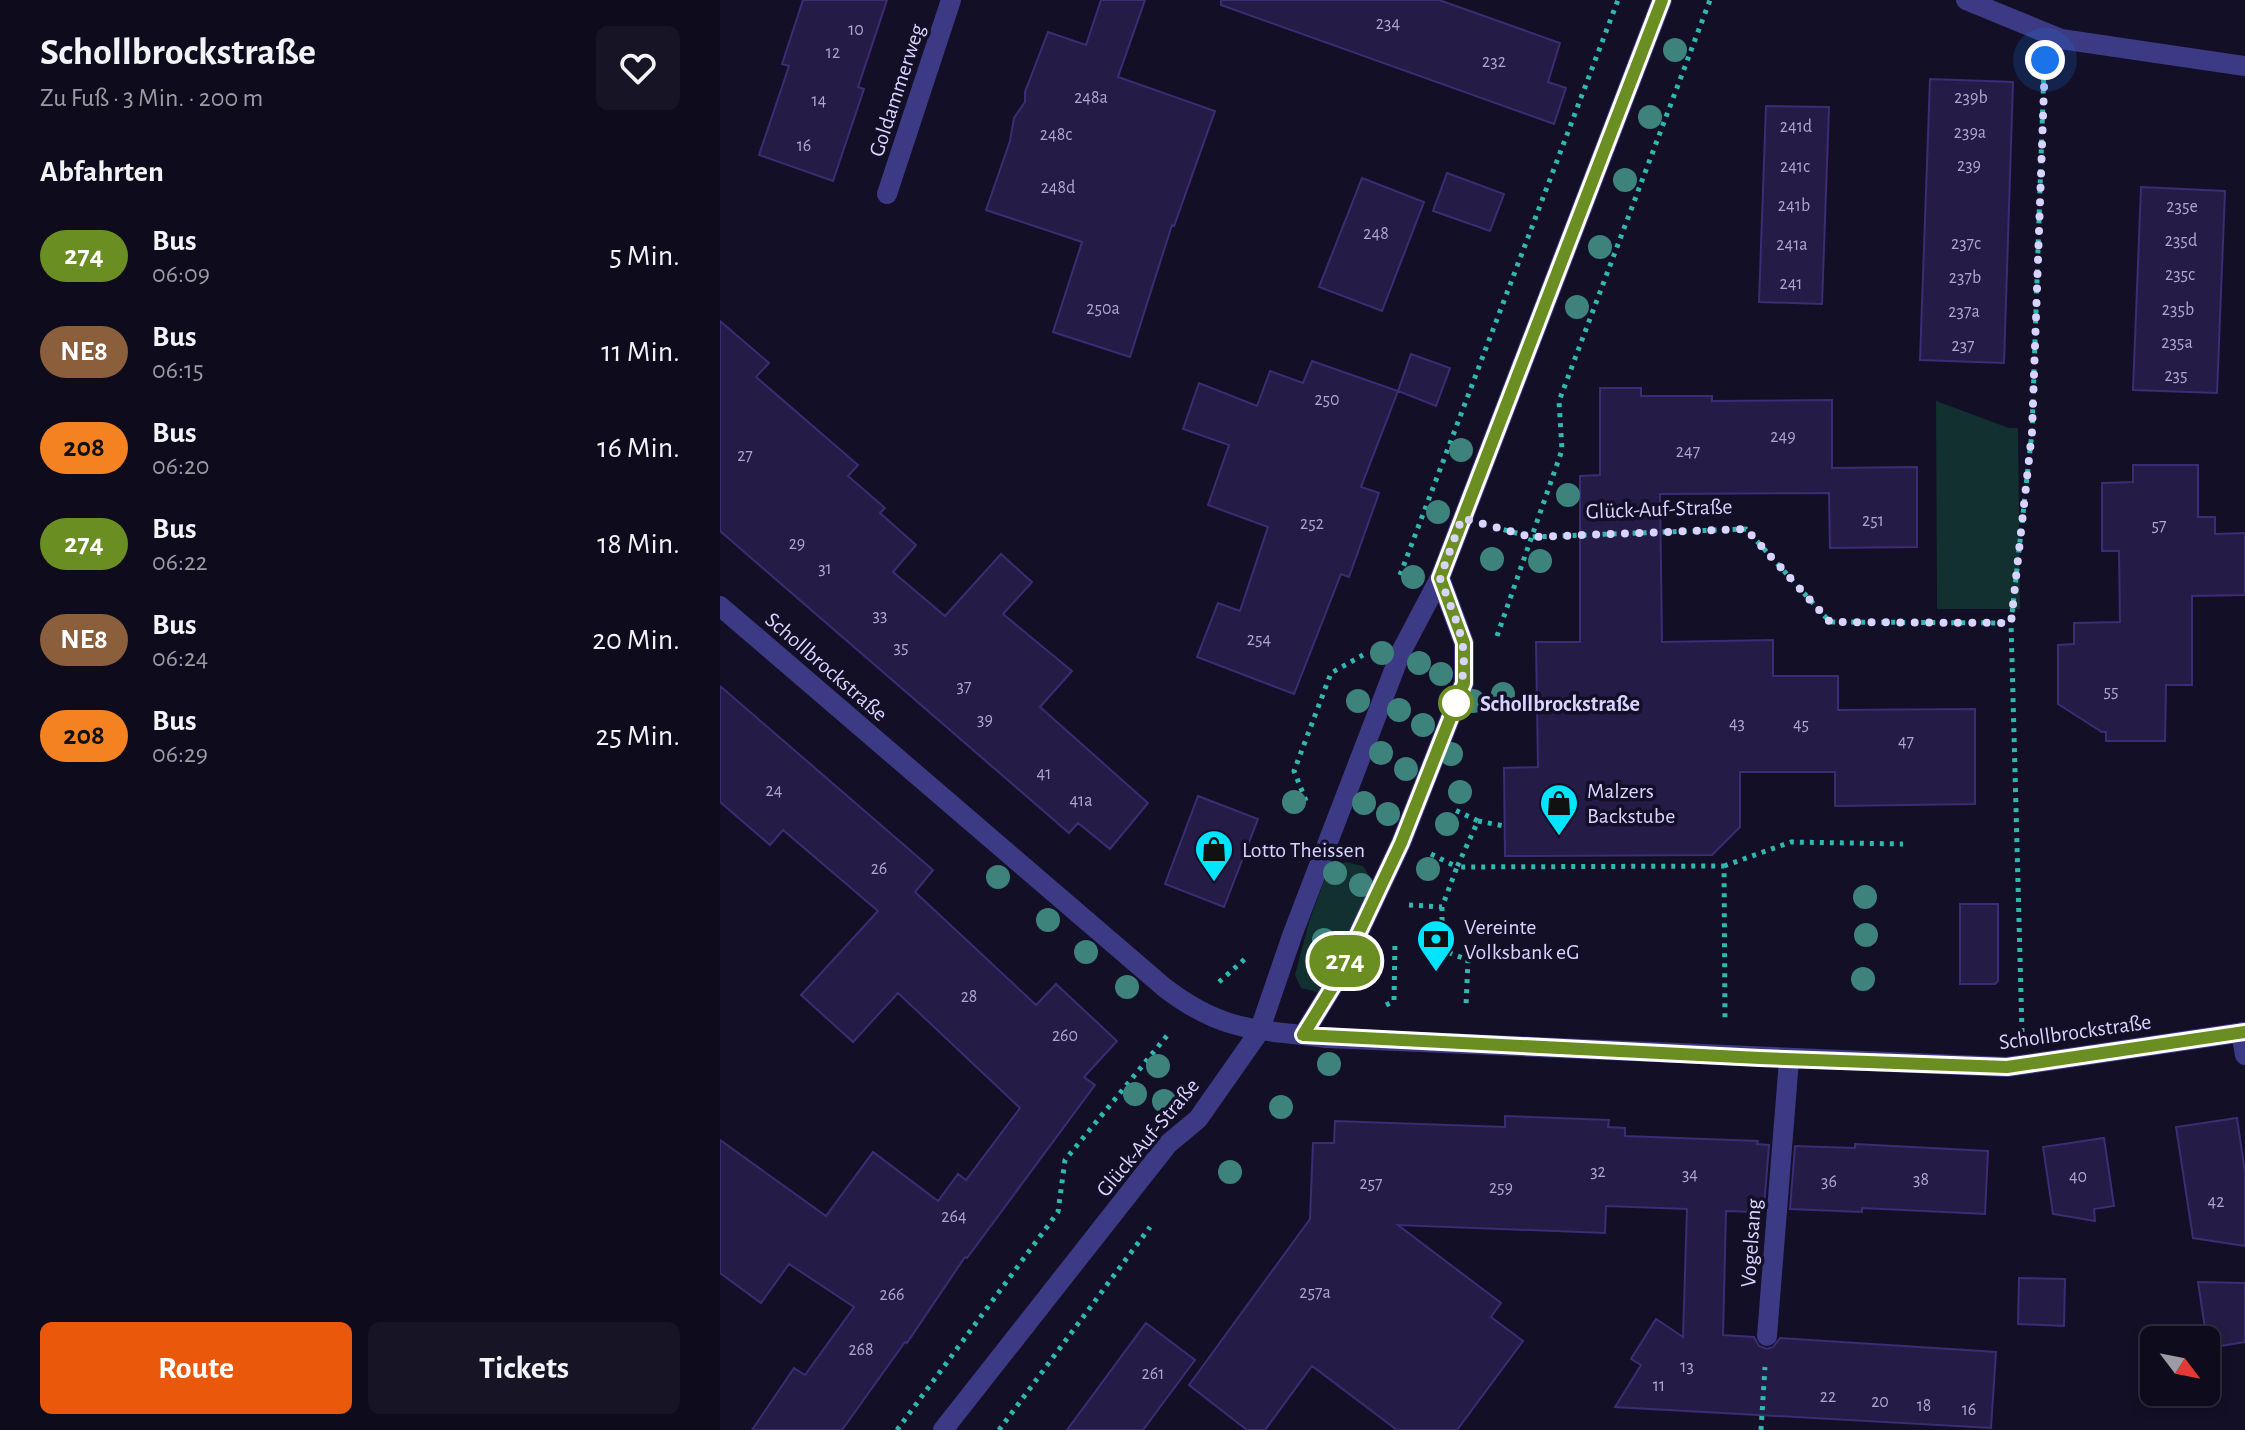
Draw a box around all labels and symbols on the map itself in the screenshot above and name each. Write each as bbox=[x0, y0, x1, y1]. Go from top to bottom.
house number: 234 bbox=[1376, 15, 1400, 33]
house number: 10 bbox=[848, 21, 864, 39]
street label: Goldammerweg bbox=[865, 21, 929, 159]
your location bbox=[2025, 40, 2065, 80]
house number: 12 bbox=[826, 44, 840, 62]
house number: 232 bbox=[1482, 53, 1506, 71]
house number: 248a bbox=[1074, 89, 1108, 107]
house number: 239b bbox=[1954, 89, 1988, 107]
house number: 14 bbox=[812, 92, 827, 110]
house number: 241d bbox=[1780, 118, 1812, 136]
house number: 239a bbox=[1954, 124, 1986, 142]
house number: 248c bbox=[1040, 126, 1072, 144]
house number: 16 bbox=[797, 137, 811, 155]
house number: 239 bbox=[1957, 157, 1981, 175]
house number: 241c bbox=[1780, 158, 1810, 176]
house number: 248d bbox=[1041, 179, 1075, 197]
house number: 241b bbox=[1778, 197, 1810, 215]
house number: 235e bbox=[2166, 198, 2198, 216]
house number: 248 bbox=[1363, 225, 1389, 243]
house number: 235d bbox=[2165, 232, 2197, 250]
house number: 237c bbox=[1951, 235, 1981, 253]
house number: 241a bbox=[1776, 236, 1808, 254]
house number: 235c bbox=[2165, 266, 2195, 284]
house number: 237b bbox=[1949, 269, 1981, 287]
house number: 241 bbox=[1779, 275, 1803, 293]
house number: 250a bbox=[1086, 300, 1120, 318]
house number: 235b bbox=[2162, 301, 2194, 319]
house number: 237a bbox=[1948, 303, 1980, 321]
house number: 235a bbox=[2161, 334, 2193, 352]
house number: 237 bbox=[1951, 337, 1975, 355]
house number: 235 bbox=[2164, 367, 2188, 385]
house number: 250 bbox=[1314, 391, 1340, 409]
house number: 249 bbox=[1770, 428, 1796, 446]
house number: 247 bbox=[1676, 443, 1700, 461]
house number: 27 bbox=[737, 447, 753, 465]
street label: Glück-Auf-Straße bbox=[1585, 495, 1733, 523]
house number: 251 bbox=[1862, 512, 1884, 530]
house number: 252 bbox=[1300, 515, 1324, 533]
house number: 57 bbox=[2151, 517, 2167, 535]
house number: 29 bbox=[789, 535, 805, 553]
house number: 31 bbox=[818, 560, 832, 578]
house number: 33 bbox=[873, 607, 887, 625]
street label: Schollbrockstraße bbox=[761, 608, 892, 725]
house number: 254 bbox=[1247, 631, 1272, 649]
house number: 35 bbox=[894, 639, 908, 657]
house number: 37 bbox=[957, 678, 971, 696]
house number: 55 bbox=[2103, 683, 2119, 701]
marker: Schollbrockstraße bbox=[1439, 686, 1473, 720]
place label: Schollbrockstraße bbox=[1480, 693, 1640, 715]
house number: 39 bbox=[977, 711, 993, 729]
house number: 43 bbox=[1729, 715, 1745, 733]
house number: 45 bbox=[1793, 716, 1809, 734]
house number: 47 bbox=[1898, 733, 1914, 751]
house number: 41 bbox=[1037, 765, 1051, 783]
place label: Malzers Backstube bbox=[1587, 780, 1675, 827]
house number: 24 bbox=[766, 782, 783, 800]
shop icon: Malzers Backstube bbox=[1538, 782, 1580, 837]
house number: 41a bbox=[1069, 792, 1093, 810]
shop icon: Lotto Theissen bbox=[1193, 828, 1235, 883]
place label: Lotto Theissen bbox=[1242, 839, 1365, 861]
house number: 26 bbox=[871, 860, 887, 878]
place label: Vereinte Volksbank eG bbox=[1464, 916, 1579, 963]
bank icon: Vereinte Volksbank eG bbox=[1415, 918, 1457, 973]
line badge: 274 bbox=[1299, 935, 1391, 987]
house number: 28 bbox=[961, 988, 977, 1006]
street label: Schollbrockstraße bbox=[1998, 1010, 2153, 1054]
house number: 260 bbox=[1052, 1027, 1078, 1045]
street label: Glück-Auf-Straße bbox=[1092, 1074, 1203, 1201]
house number: 32 bbox=[1590, 1163, 1606, 1181]
house number: 34 bbox=[1682, 1166, 1698, 1184]
house number: 40 bbox=[2069, 1168, 2087, 1186]
house number: 38 bbox=[1913, 1171, 1929, 1189]
house number: 36 bbox=[1821, 1173, 1837, 1191]
house number: 257 bbox=[1359, 1175, 1383, 1193]
house number: 259 bbox=[1489, 1179, 1513, 1197]
house number: 42 bbox=[2208, 1193, 2224, 1211]
street label: Vogelsang bbox=[1737, 1198, 1765, 1288]
house number: 264 bbox=[941, 1208, 967, 1226]
house number: 257a bbox=[1299, 1284, 1331, 1302]
house number: 266 bbox=[879, 1286, 905, 1304]
north arrow bbox=[2140, 1326, 2220, 1406]
house number: 268 bbox=[848, 1341, 874, 1359]
house number: 13 bbox=[1680, 1358, 1694, 1376]
house number: 261 bbox=[1142, 1365, 1164, 1383]
house number: 11 bbox=[1653, 1377, 1665, 1395]
house number: 22 bbox=[1820, 1388, 1836, 1406]
house number: 20 bbox=[1871, 1393, 1889, 1411]
house number: 18 bbox=[1917, 1397, 1931, 1415]
house number: 16 bbox=[1962, 1401, 1976, 1419]

